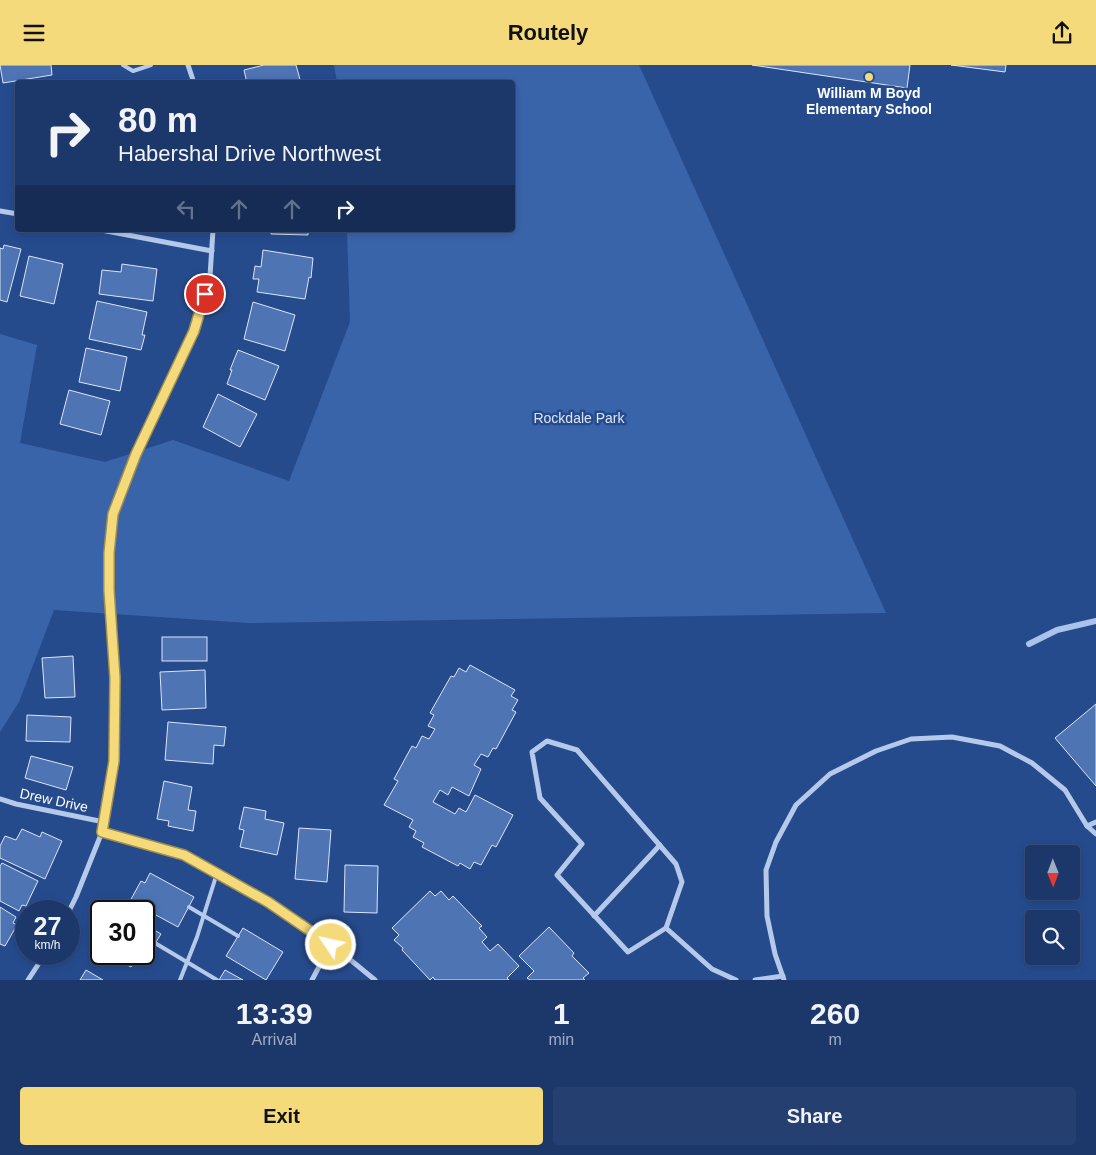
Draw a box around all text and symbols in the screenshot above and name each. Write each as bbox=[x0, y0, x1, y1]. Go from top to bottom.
icon: menu bbox=[20, 19, 48, 47]
icon: share bbox=[1048, 19, 1076, 47]
text: Routely bbox=[508, 20, 588, 45]
marker: William M Boyd Elementary School bbox=[863, 71, 875, 83]
place label: William M Boyd Elementary School bbox=[806, 85, 932, 117]
icon: right bbox=[35, 100, 100, 165]
text: 80 m bbox=[118, 100, 198, 139]
text: Habershal Drive Northwest bbox=[118, 141, 381, 166]
icon: left bbox=[172, 195, 200, 223]
icon: ahead bbox=[225, 195, 253, 223]
icon: ahead bbox=[278, 195, 306, 223]
icon: right bbox=[331, 195, 359, 223]
pin bbox=[184, 273, 226, 315]
icon: arrive bbox=[191, 280, 219, 308]
park label: Rockdale Park bbox=[533, 410, 626, 426]
street label: Drew Drive bbox=[18, 785, 90, 815]
north arrow bbox=[1025, 845, 1080, 900]
map controls bbox=[1025, 845, 1080, 965]
speed limit sign: 30 bbox=[90, 900, 155, 965]
button: search bbox=[1025, 910, 1080, 965]
text: 27 bbox=[34, 912, 61, 940]
position arrow bbox=[304, 918, 356, 970]
text: km/h bbox=[34, 938, 61, 952]
text: 13:39 bbox=[236, 997, 313, 1030]
text: 1 bbox=[553, 997, 570, 1030]
text: 260 bbox=[810, 997, 860, 1030]
text: Arrival bbox=[252, 1031, 297, 1048]
text: min bbox=[548, 1031, 574, 1048]
text: m bbox=[828, 1031, 842, 1048]
button: Exit bbox=[20, 1087, 543, 1145]
button: Share bbox=[553, 1087, 1076, 1145]

